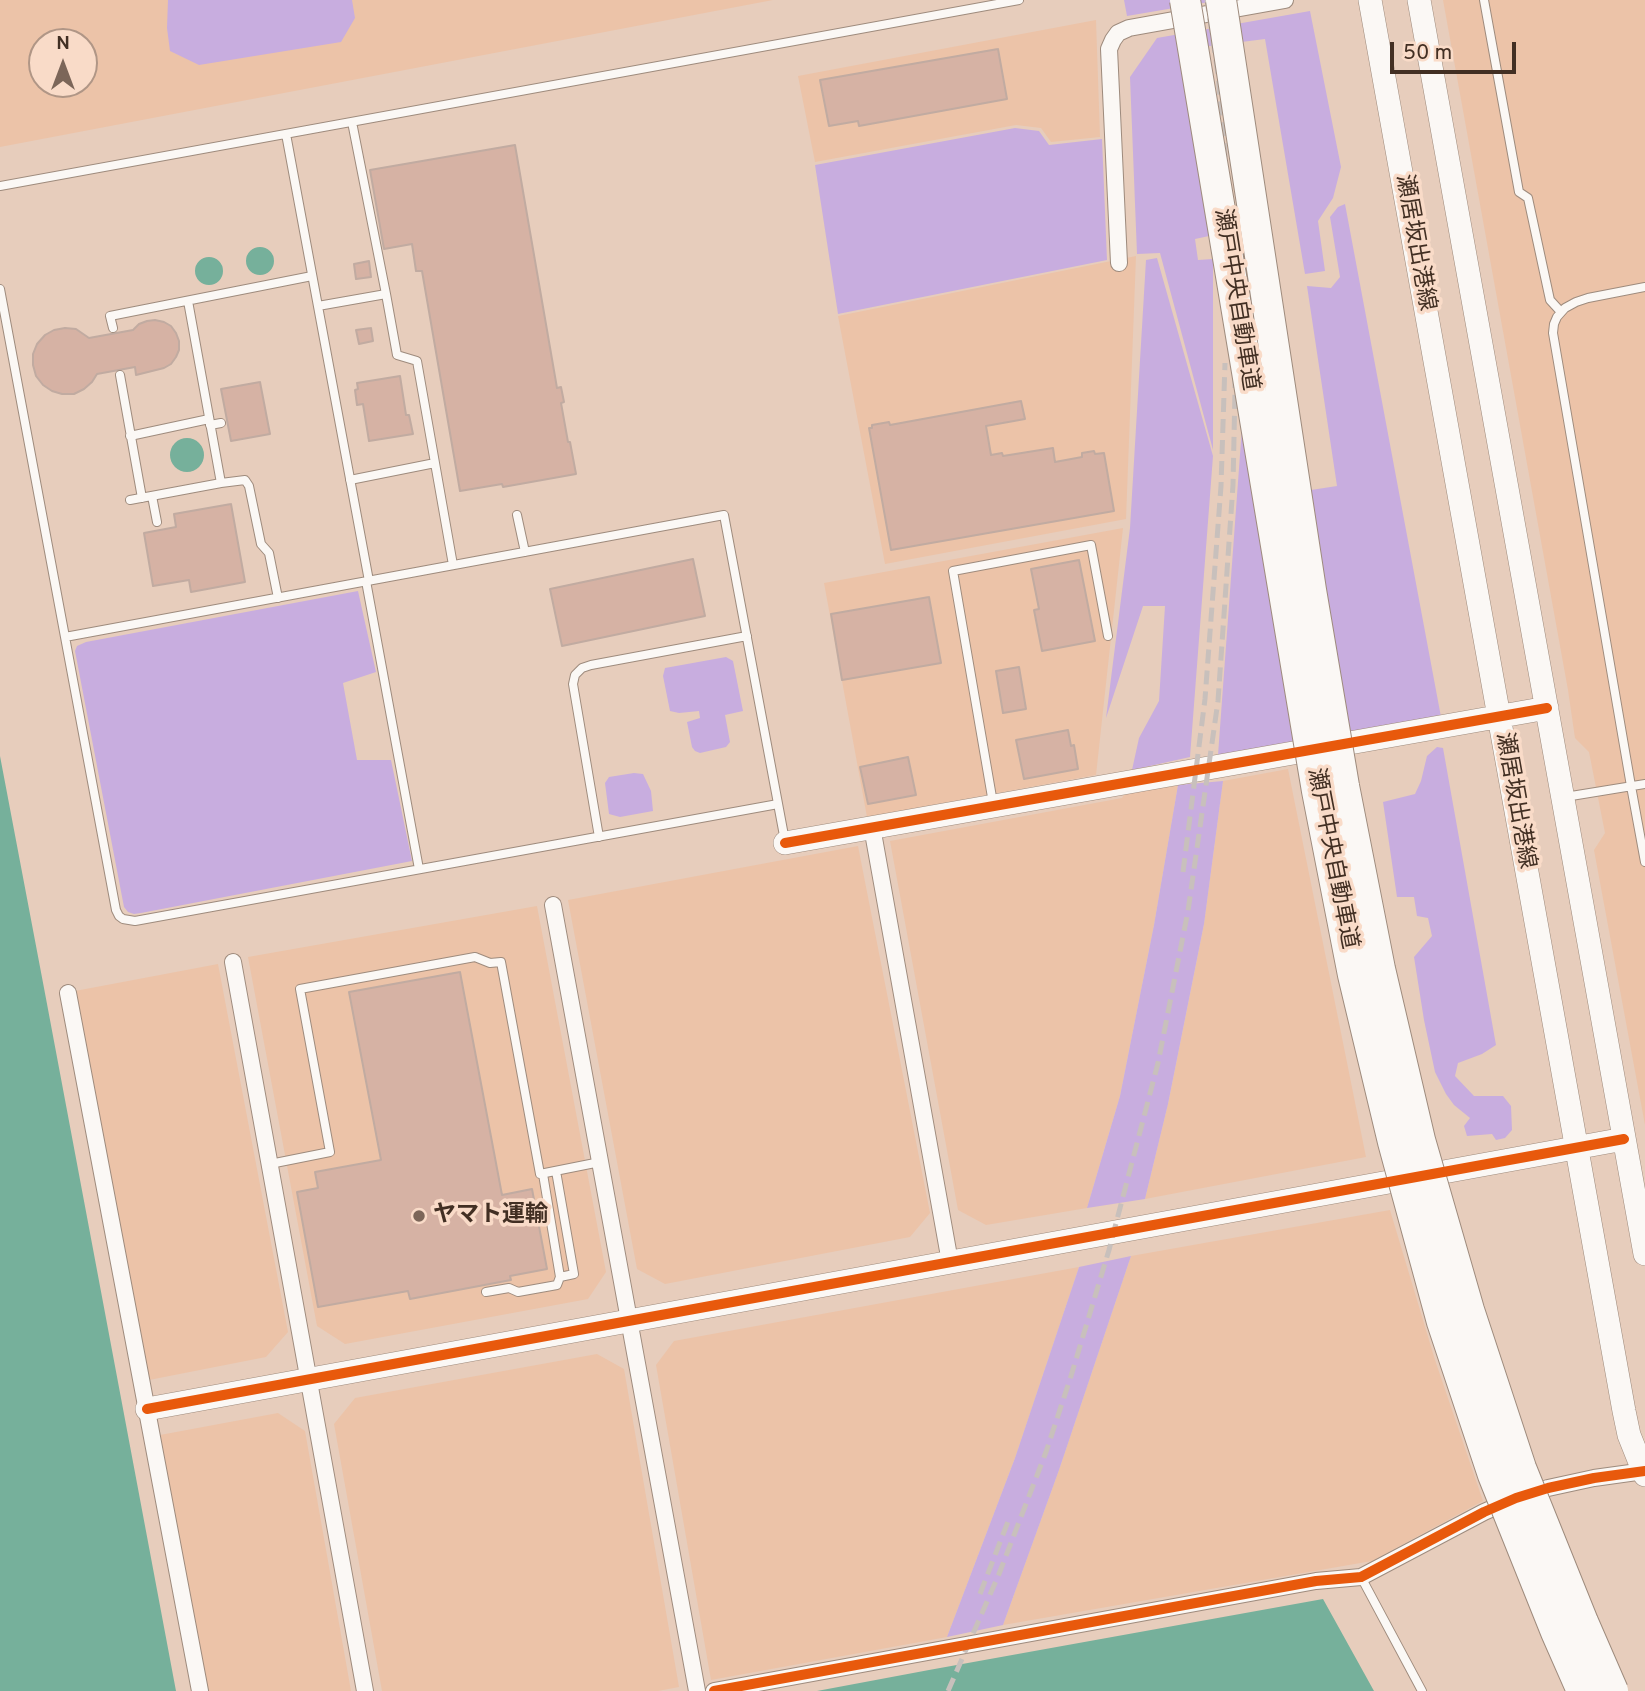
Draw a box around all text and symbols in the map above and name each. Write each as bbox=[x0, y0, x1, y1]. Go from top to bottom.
north arrow bbox=[28, 28, 98, 98]
scale bar bbox=[1393, 28, 1519, 72]
text: N bbox=[56, 32, 70, 56]
text: 50 m bbox=[1403, 40, 1452, 67]
street label: 瀬居坂出港線 bbox=[1388, 173, 1440, 313]
street label: 瀬戸中央自動車道 bbox=[1207, 207, 1263, 393]
street label: 瀬居坂出港線 bbox=[1488, 731, 1540, 871]
street label: 瀬戸中央自動車道 bbox=[1300, 766, 1362, 952]
place label: ヤマト運輸 bbox=[433, 1202, 548, 1230]
marker: ヤマト運輸 bbox=[411, 1208, 427, 1224]

